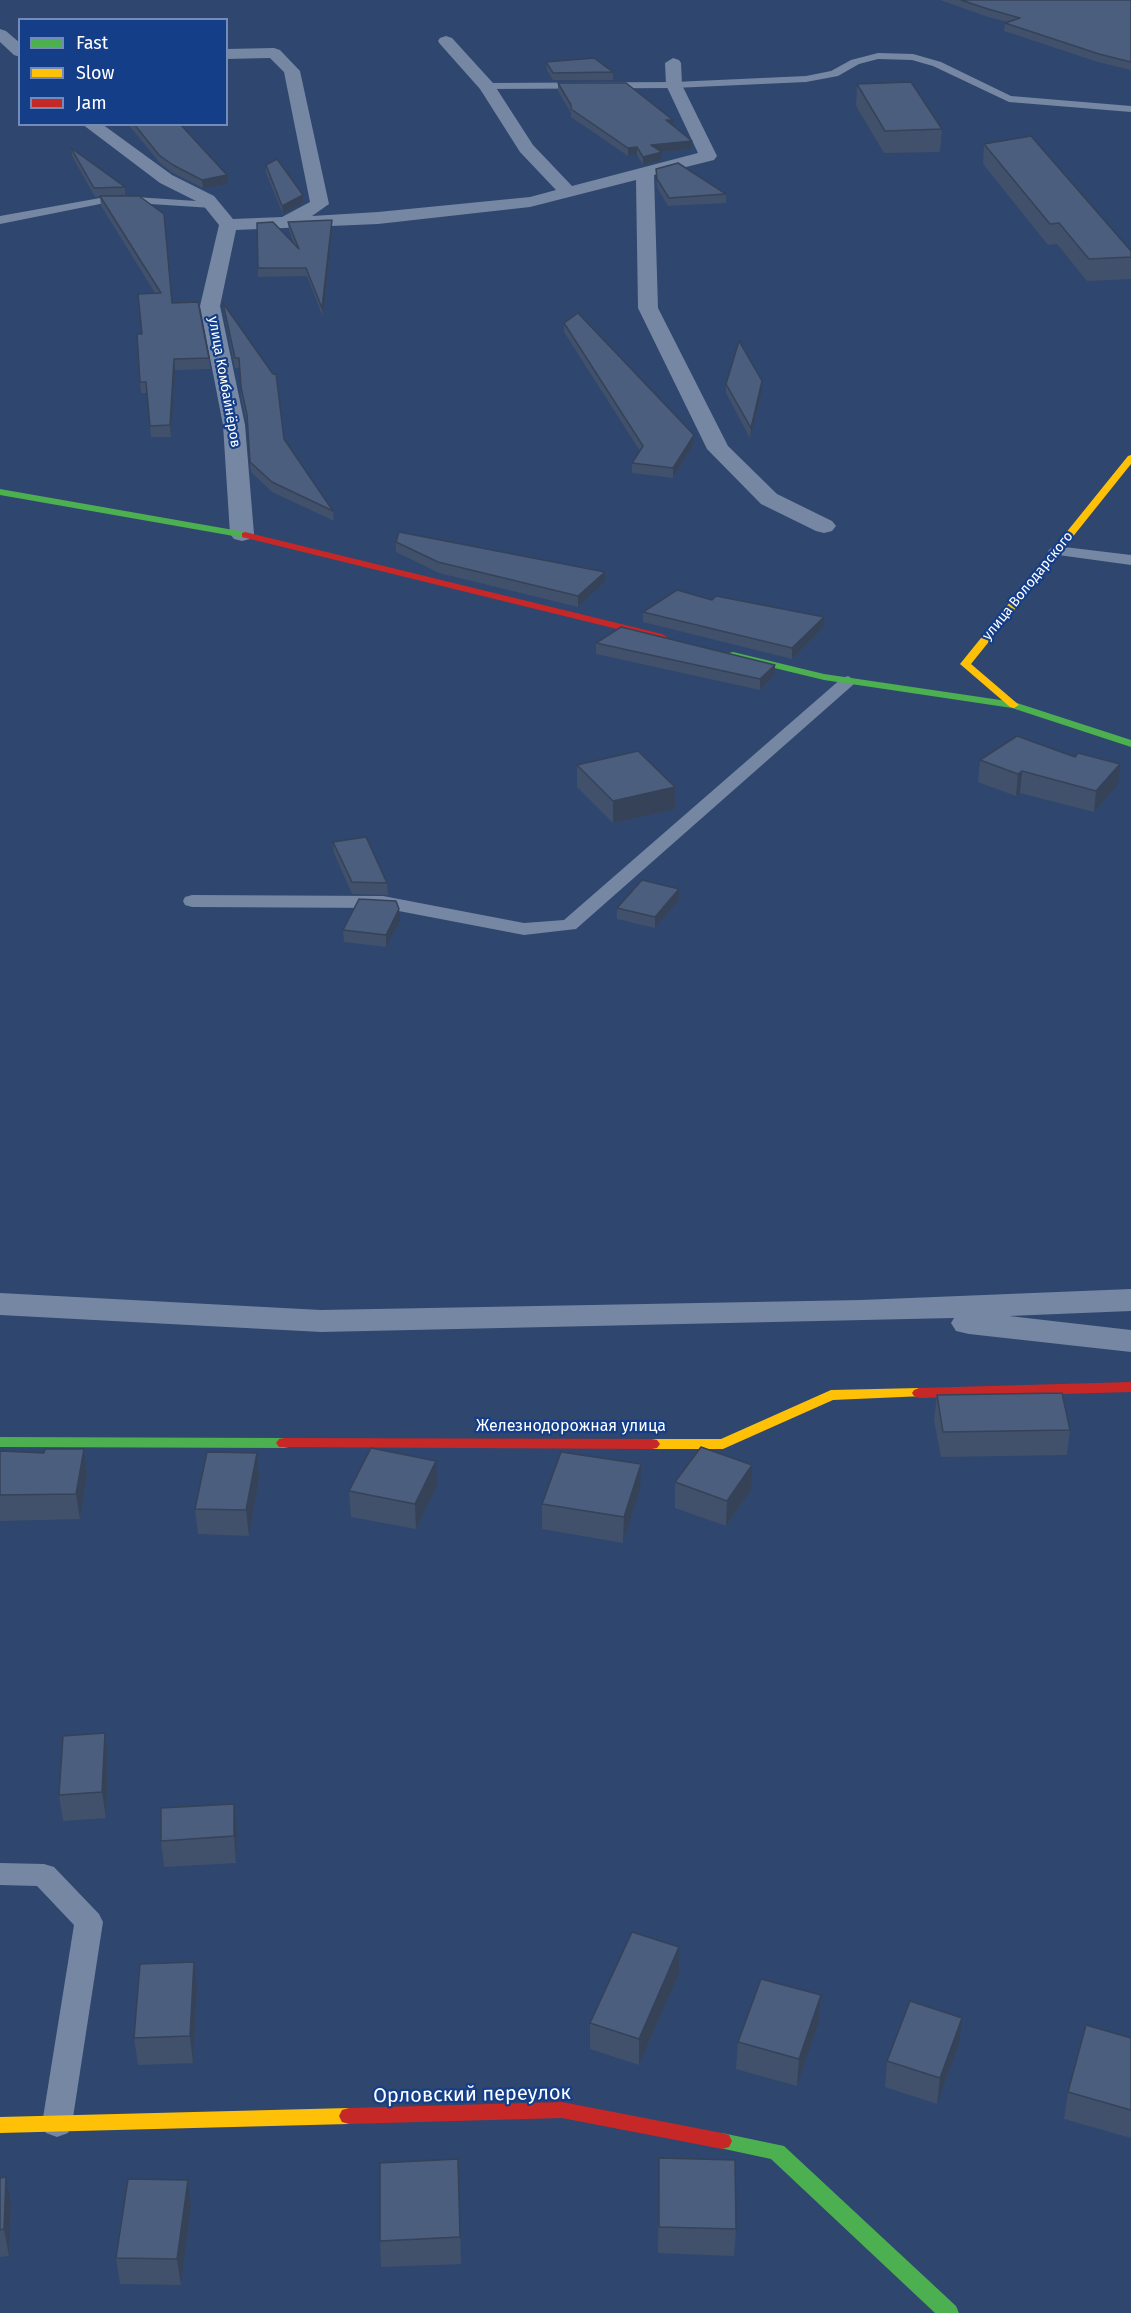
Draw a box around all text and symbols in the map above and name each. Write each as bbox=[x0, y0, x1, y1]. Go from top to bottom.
legend bbox=[18, 18, 228, 126]
text: Fast bbox=[76, 32, 108, 54]
text: Slow bbox=[76, 62, 114, 84]
text: Jam bbox=[76, 92, 107, 114]
street label: улица Комбайнёров bbox=[204, 315, 244, 449]
street label: улица Володарского bbox=[979, 528, 1077, 644]
street label: Железнодорожная улица bbox=[476, 1417, 666, 1437]
street label: Орловский переулок bbox=[373, 2081, 571, 2109]

